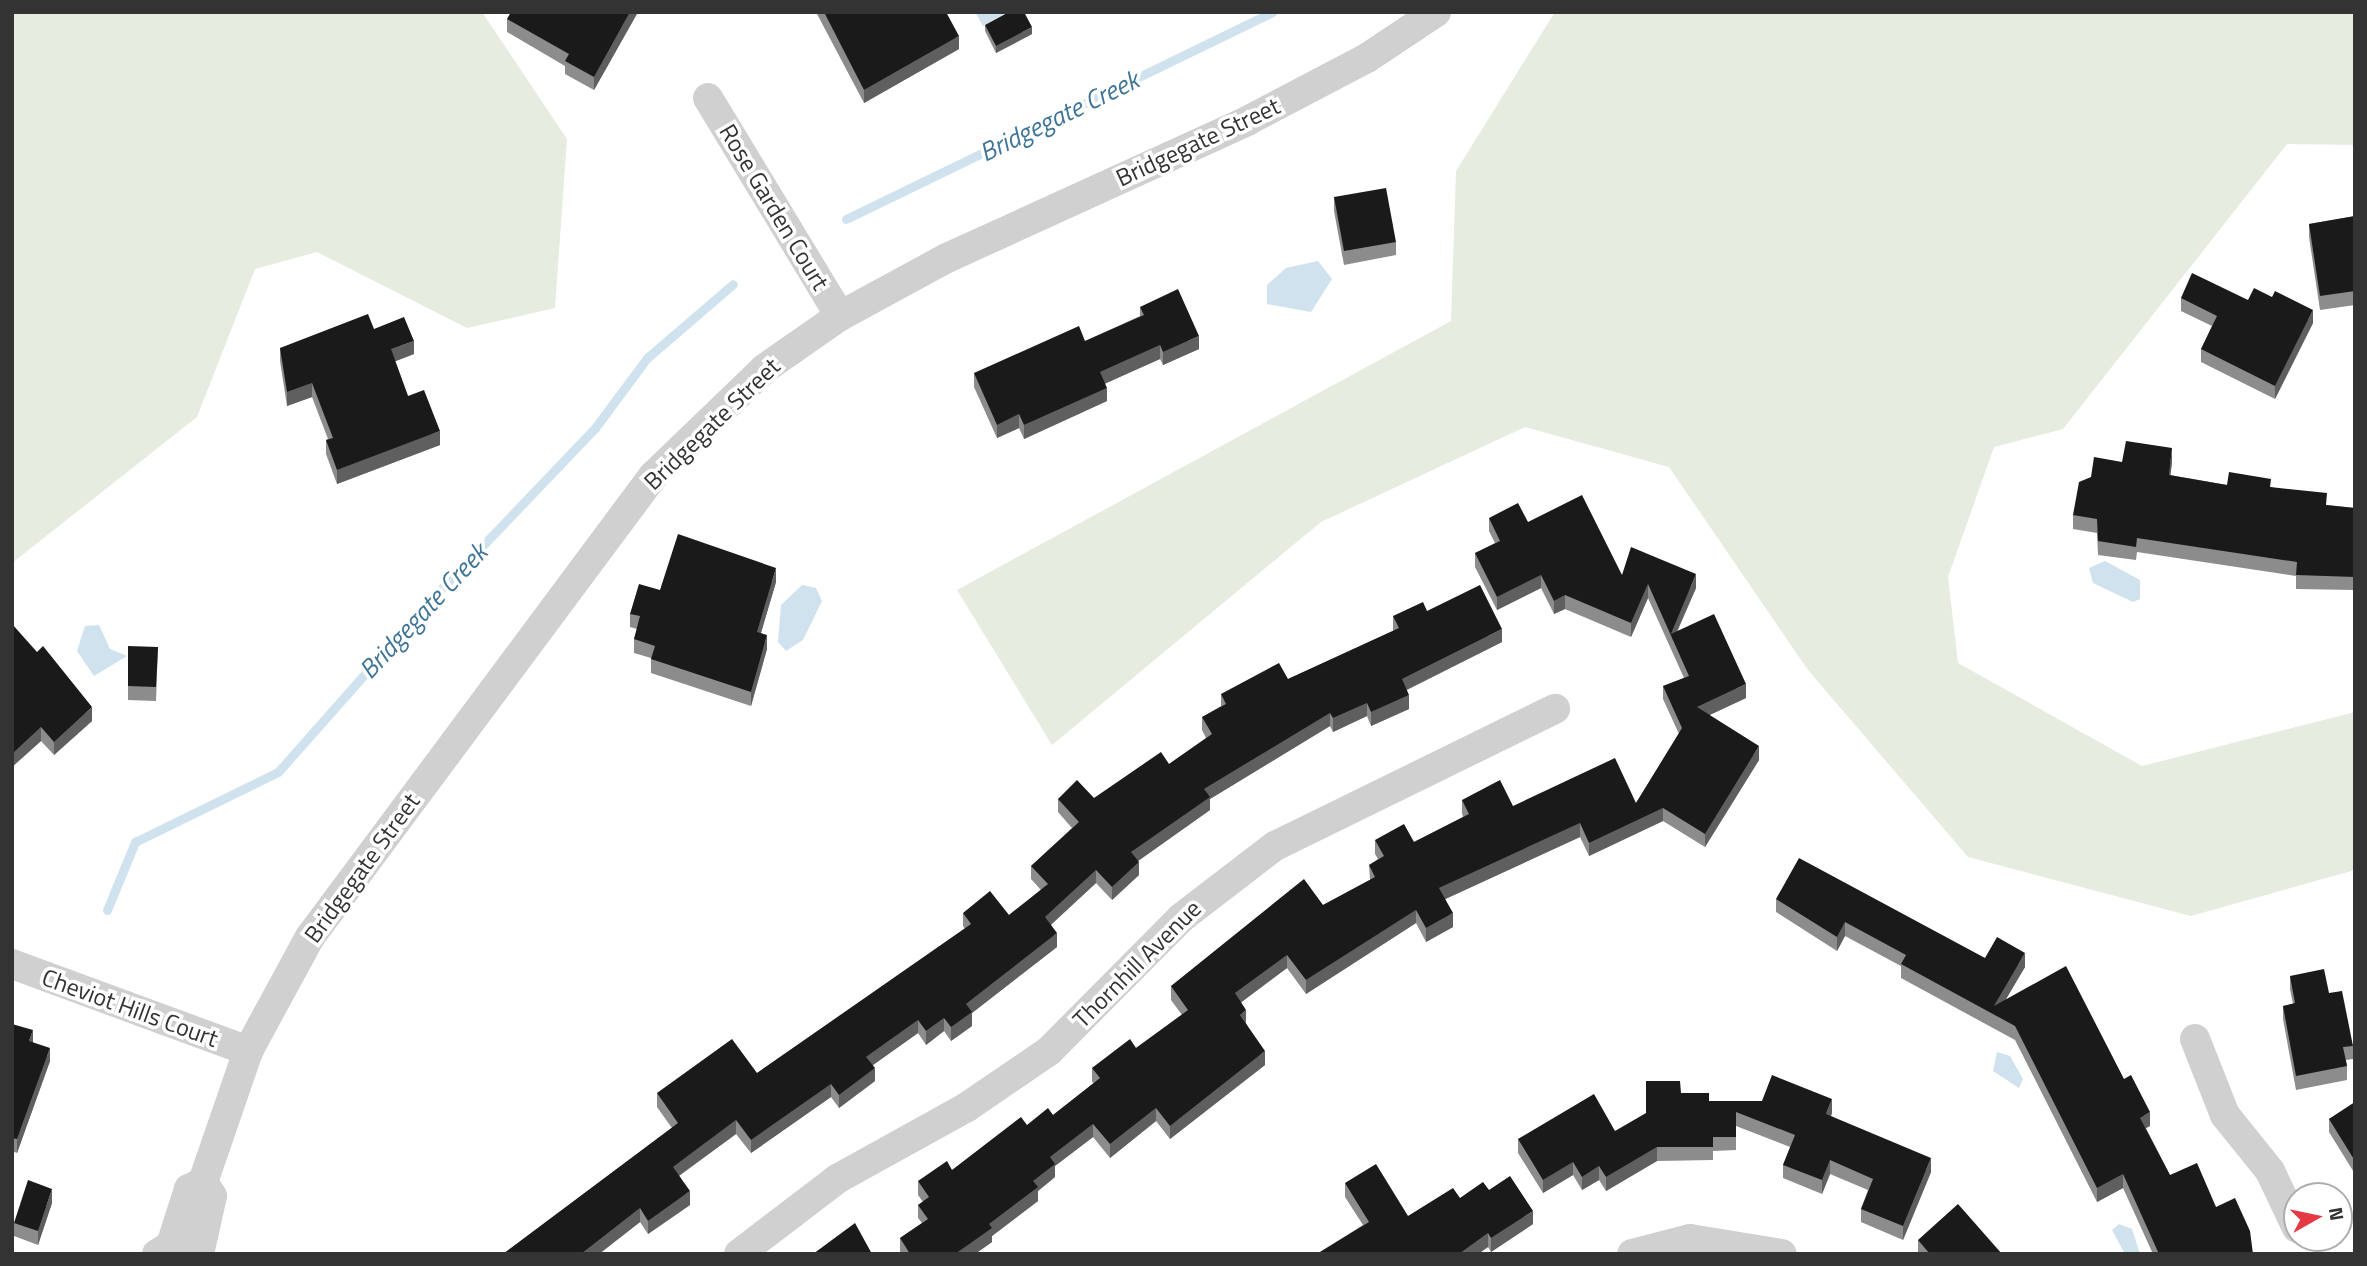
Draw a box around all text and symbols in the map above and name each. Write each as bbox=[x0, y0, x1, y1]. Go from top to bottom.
water label: Bridgegate Creek bbox=[974, 64, 1144, 168]
street label: Bridgegate Street bbox=[1111, 91, 1285, 193]
street label: Rose Garden Court bbox=[713, 119, 835, 295]
street label: Bridgegate Street bbox=[638, 352, 786, 496]
water label: Bridgegate Creek bbox=[352, 537, 494, 685]
street label: Bridgegate Street bbox=[298, 788, 426, 948]
street label: Thornhill Avenue bbox=[1067, 894, 1207, 1034]
street label: Cheviot Hills Court bbox=[38, 963, 222, 1053]
north arrow bbox=[2283, 1182, 2353, 1252]
text: N bbox=[2322, 1205, 2353, 1223]

